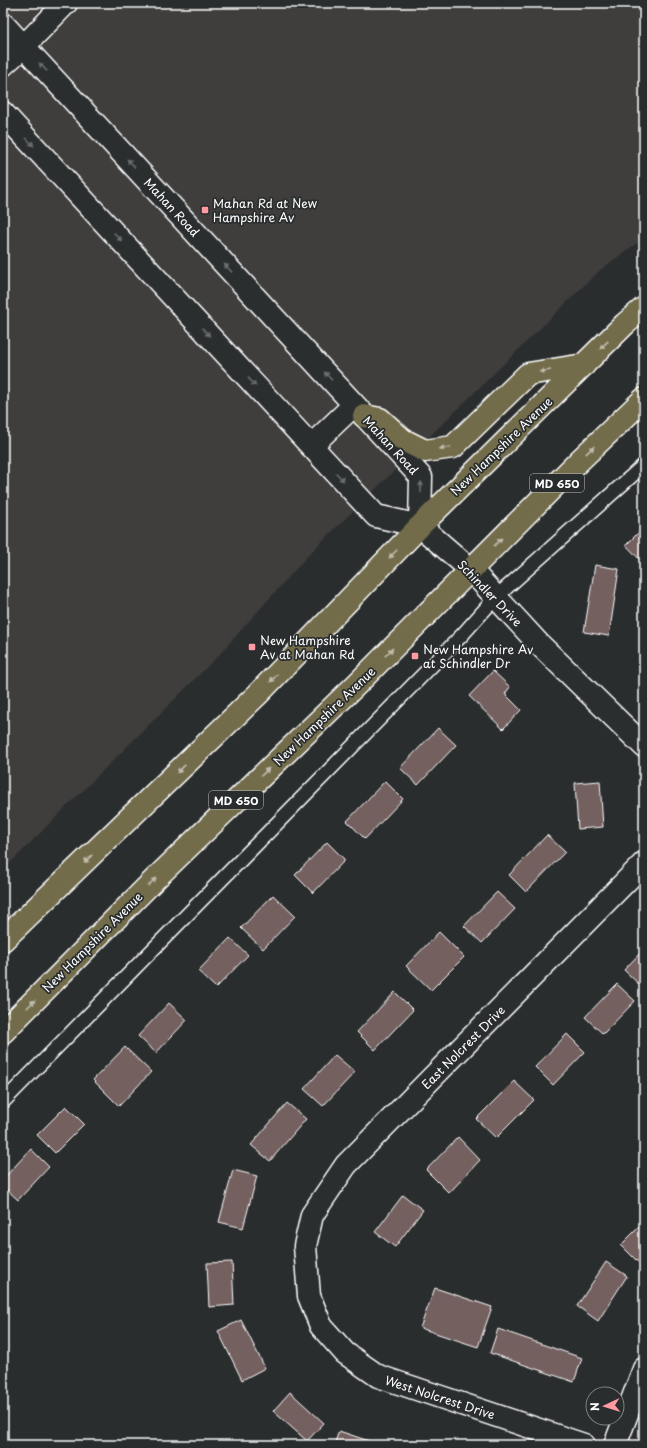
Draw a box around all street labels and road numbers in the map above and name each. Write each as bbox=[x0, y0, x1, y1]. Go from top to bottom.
street label: Mahan Road bbox=[140, 174, 204, 240]
street label: New Hampshire Avenue bbox=[446, 392, 556, 500]
street label: Mahan Road bbox=[359, 412, 423, 478]
road number: MD 650 bbox=[530, 474, 584, 492]
street label: Schindler Drive bbox=[454, 556, 526, 630]
street label: New Hampshire Avenue bbox=[269, 662, 379, 770]
road number: MD 650 bbox=[209, 791, 263, 809]
street label: New Hampshire Avenue bbox=[38, 887, 147, 996]
street label: East Nolcrest Drive bbox=[417, 1001, 509, 1093]
street label: West Nolcrest Drive bbox=[383, 1371, 497, 1423]

